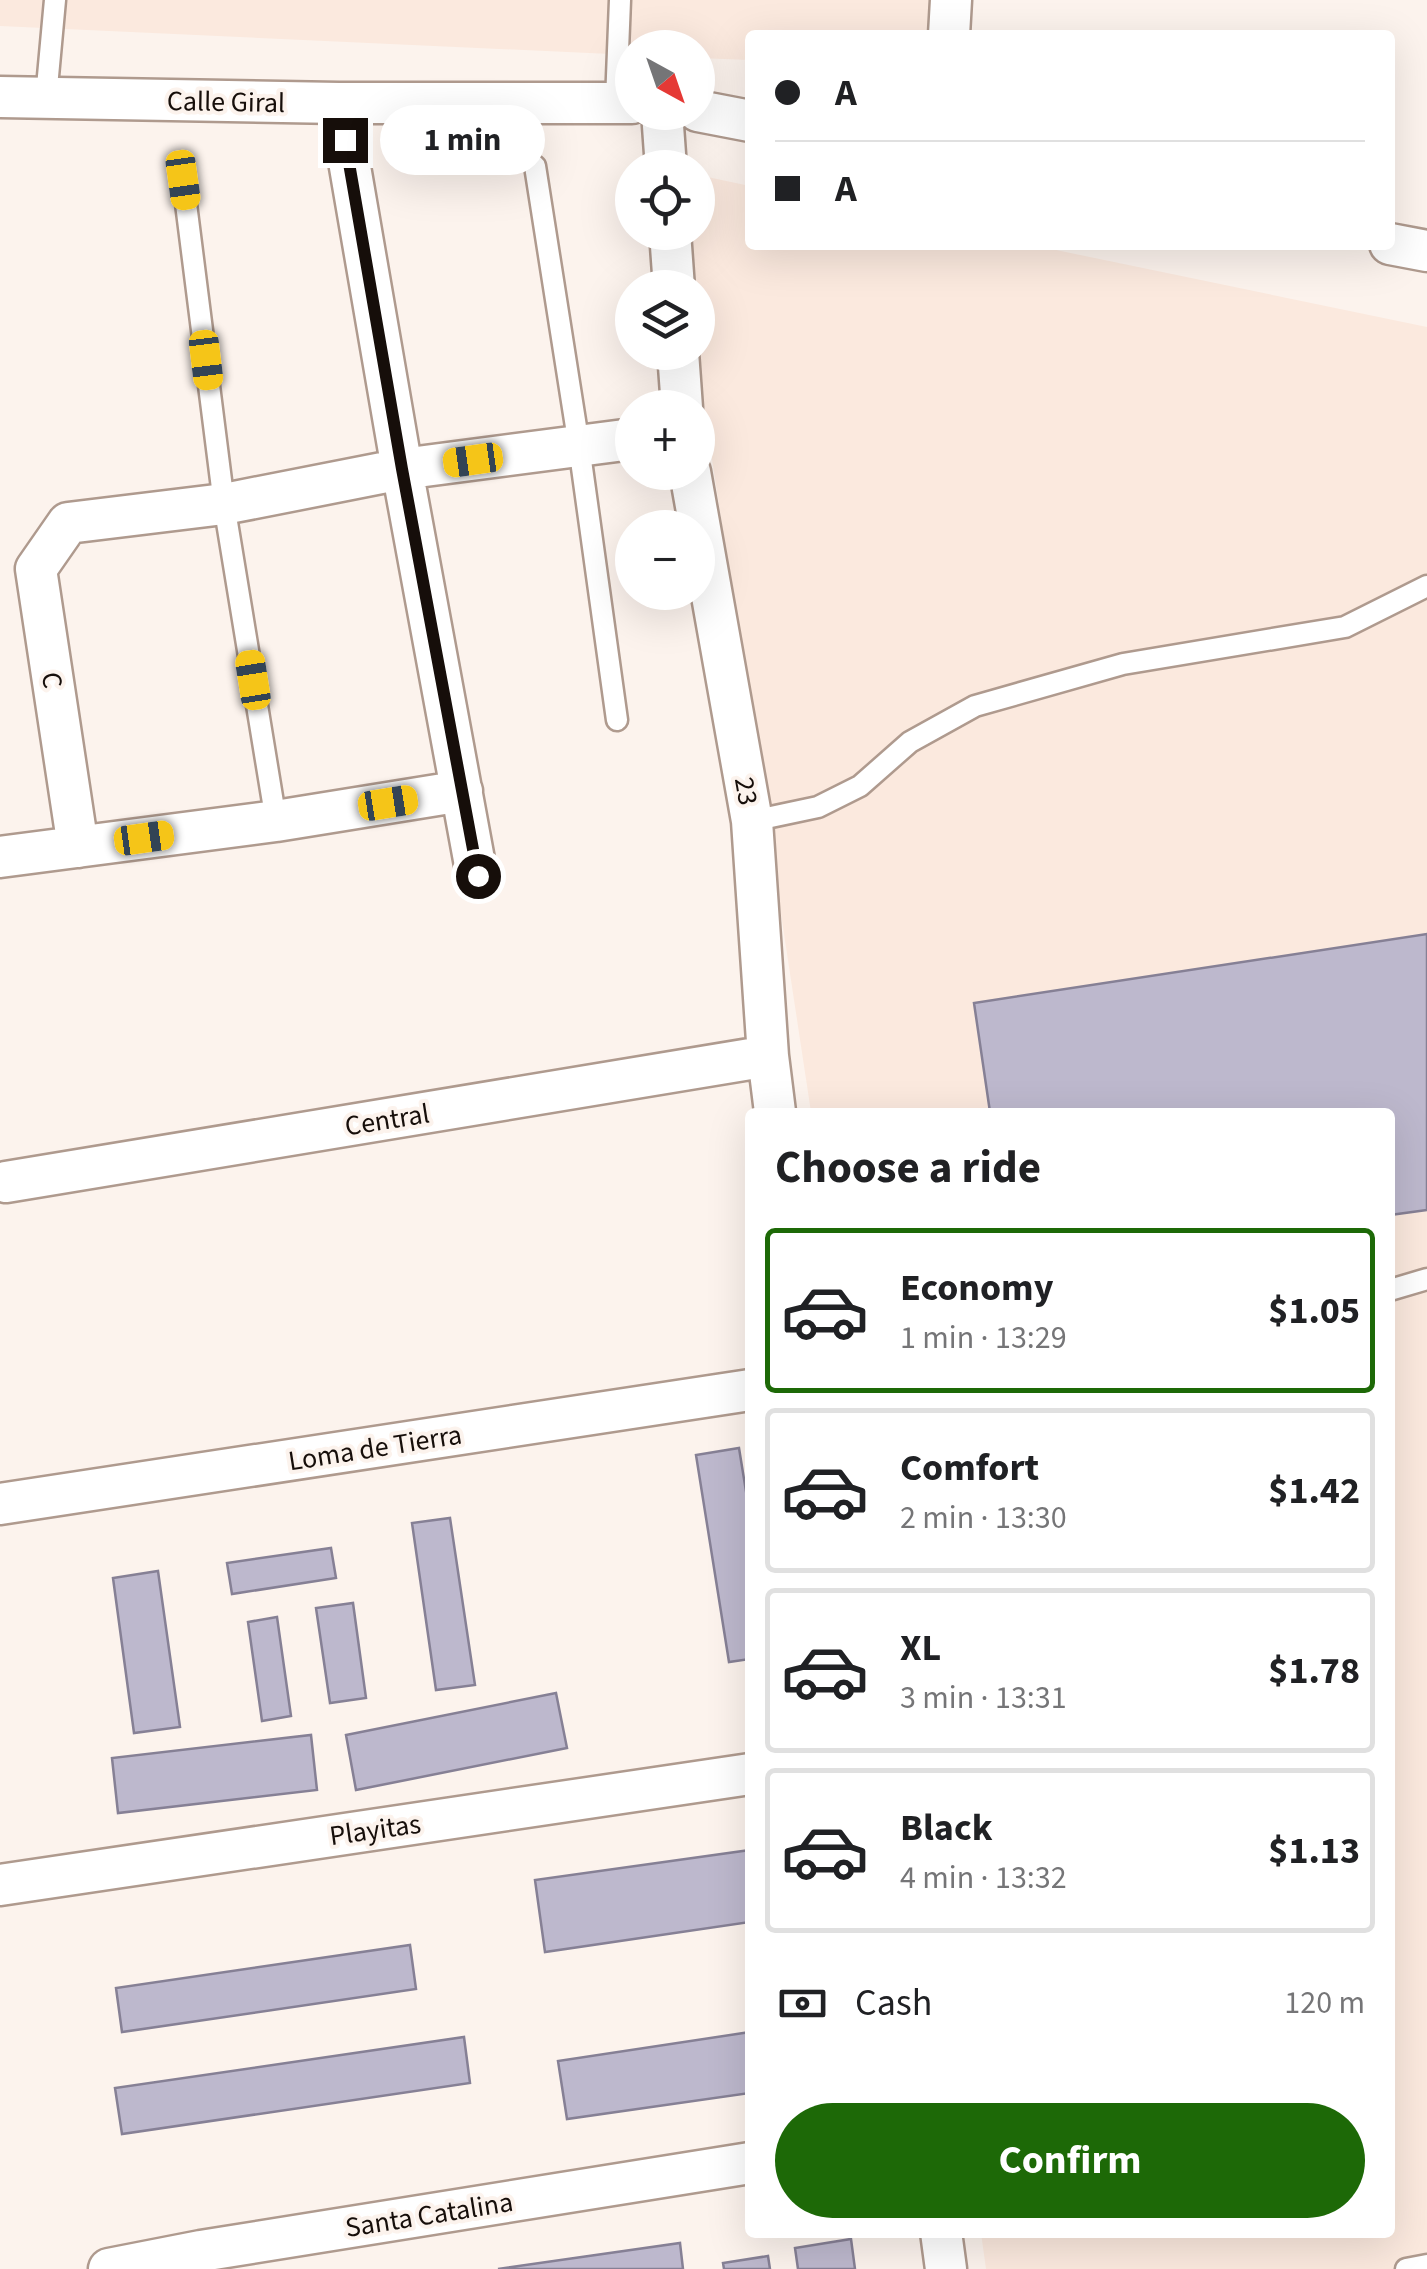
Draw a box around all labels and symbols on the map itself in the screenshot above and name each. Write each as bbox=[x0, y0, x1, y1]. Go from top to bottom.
north arrow bbox=[615, 30, 715, 130]
street label: Calle Giral bbox=[166, 81, 285, 123]
callout: 1 min bbox=[380, 105, 545, 175]
route end bbox=[323, 118, 368, 163]
car bbox=[164, 148, 202, 212]
car bbox=[187, 328, 225, 392]
car bbox=[441, 441, 505, 479]
car bbox=[233, 648, 273, 712]
street label: C bbox=[31, 669, 73, 691]
street label: 23 bbox=[724, 774, 768, 808]
car bbox=[356, 783, 420, 823]
car bbox=[112, 819, 176, 857]
route start bbox=[456, 854, 501, 899]
street label: Central bbox=[342, 1094, 432, 1146]
street label: Loma de Tierra bbox=[286, 1415, 465, 1481]
street label: Playitas bbox=[327, 1804, 423, 1856]
street label: Santa Catalina bbox=[343, 2182, 516, 2248]

